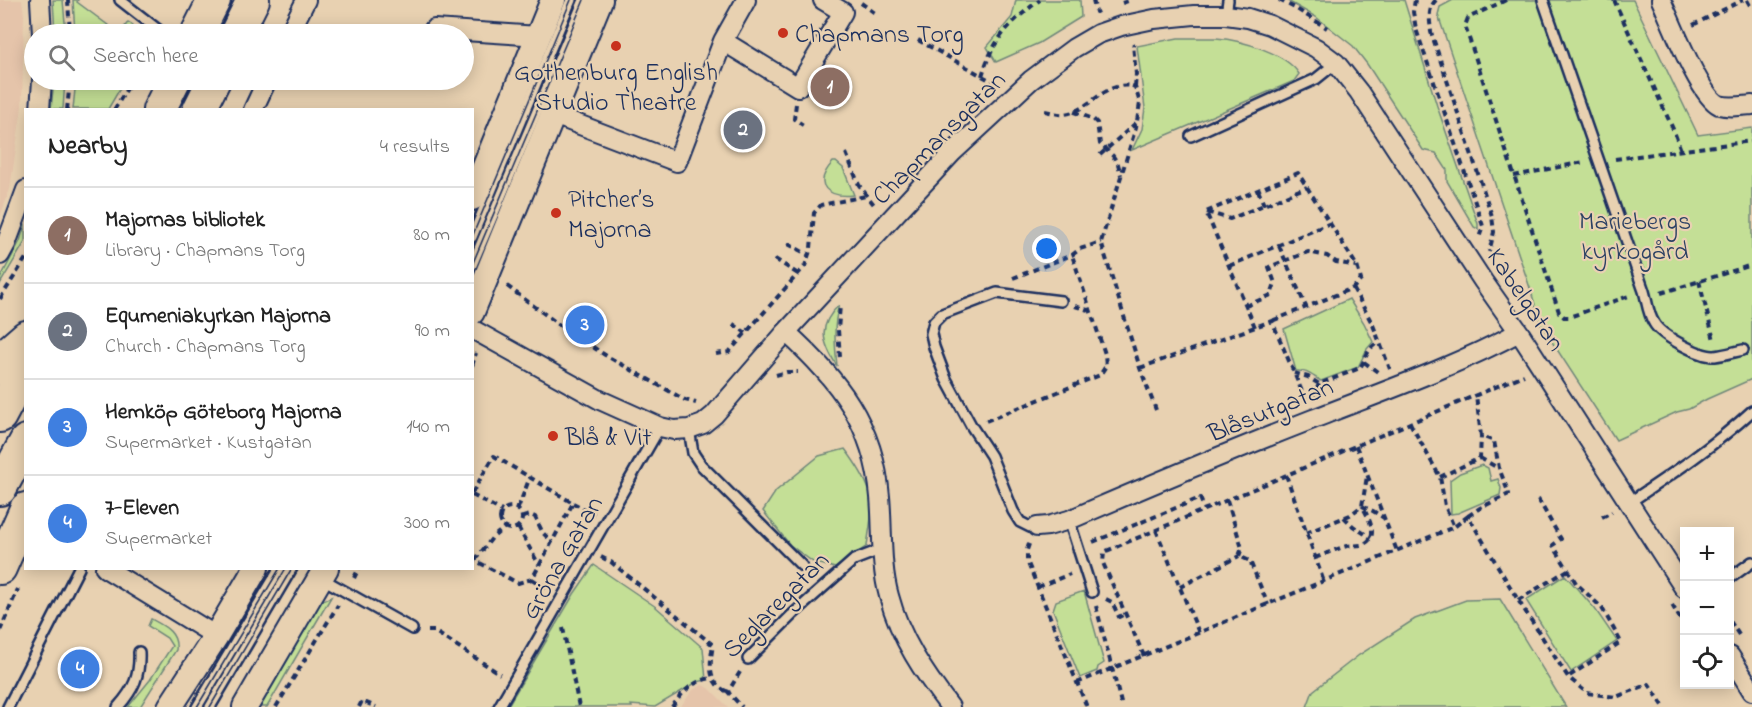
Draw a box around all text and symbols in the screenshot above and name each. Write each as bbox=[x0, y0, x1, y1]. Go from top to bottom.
place label: Chapmans Torg bbox=[795, 17, 964, 55]
search box bbox=[24, 24, 474, 90]
marker: Chapmans Torg bbox=[776, 26, 790, 40]
marker: Gothenburg English Studio Theatre bbox=[609, 39, 623, 53]
icon: search bbox=[45, 41, 78, 74]
text: Search here bbox=[93, 41, 198, 73]
place label: Gothenburg English Studio Theatre bbox=[514, 55, 718, 123]
street label: Chapmansgatan bbox=[864, 63, 1016, 215]
pin: 1 bbox=[810, 64, 850, 110]
pin: 2 bbox=[724, 108, 762, 152]
text: Nearby bbox=[48, 128, 127, 166]
text: 4 results bbox=[380, 133, 450, 162]
place label: Pitcher’s Majorna bbox=[568, 182, 654, 250]
park label: Mariebergs kyrkogård bbox=[1579, 204, 1691, 272]
text: Majornas bibliotek bbox=[105, 205, 265, 237]
marker: Pitcher’s Majorna bbox=[549, 206, 563, 220]
text: 1 bbox=[64, 221, 71, 250]
text: 80 m bbox=[413, 221, 450, 250]
your location bbox=[1032, 234, 1061, 263]
text: Library · Chapmans Torg bbox=[105, 237, 305, 266]
street label: Kabelgatan bbox=[1476, 241, 1573, 360]
text: Equmeniakyrkan Majorna bbox=[105, 301, 331, 333]
pin: 3 bbox=[566, 302, 604, 348]
text: 2 bbox=[63, 317, 72, 346]
text: 90 m bbox=[415, 317, 450, 346]
text: Church · Chapmans Torg bbox=[105, 333, 305, 362]
street label: Blåsutgatan bbox=[1202, 369, 1340, 455]
text: Hemköp Göteborg Majorna bbox=[105, 397, 342, 429]
text: 3 bbox=[63, 413, 72, 442]
text: 140 m bbox=[406, 413, 450, 442]
place label: Blå & Vit bbox=[564, 420, 651, 458]
text: Supermarket · Kustgatan bbox=[105, 429, 312, 458]
marker: Blå & Vit bbox=[546, 429, 560, 443]
street label: Gröna Gatan bbox=[513, 490, 614, 627]
text: 7-Eleven bbox=[105, 493, 179, 525]
text: 4 bbox=[63, 509, 72, 538]
text: 300 m bbox=[404, 509, 450, 538]
text: Supermarket bbox=[105, 525, 212, 554]
map controls bbox=[1680, 527, 1734, 689]
button: + bbox=[1680, 527, 1734, 581]
street label: Seglaregatan bbox=[715, 544, 840, 669]
button: − bbox=[1680, 581, 1734, 635]
button: locate bbox=[1680, 635, 1734, 689]
pin: 4 bbox=[60, 646, 100, 692]

